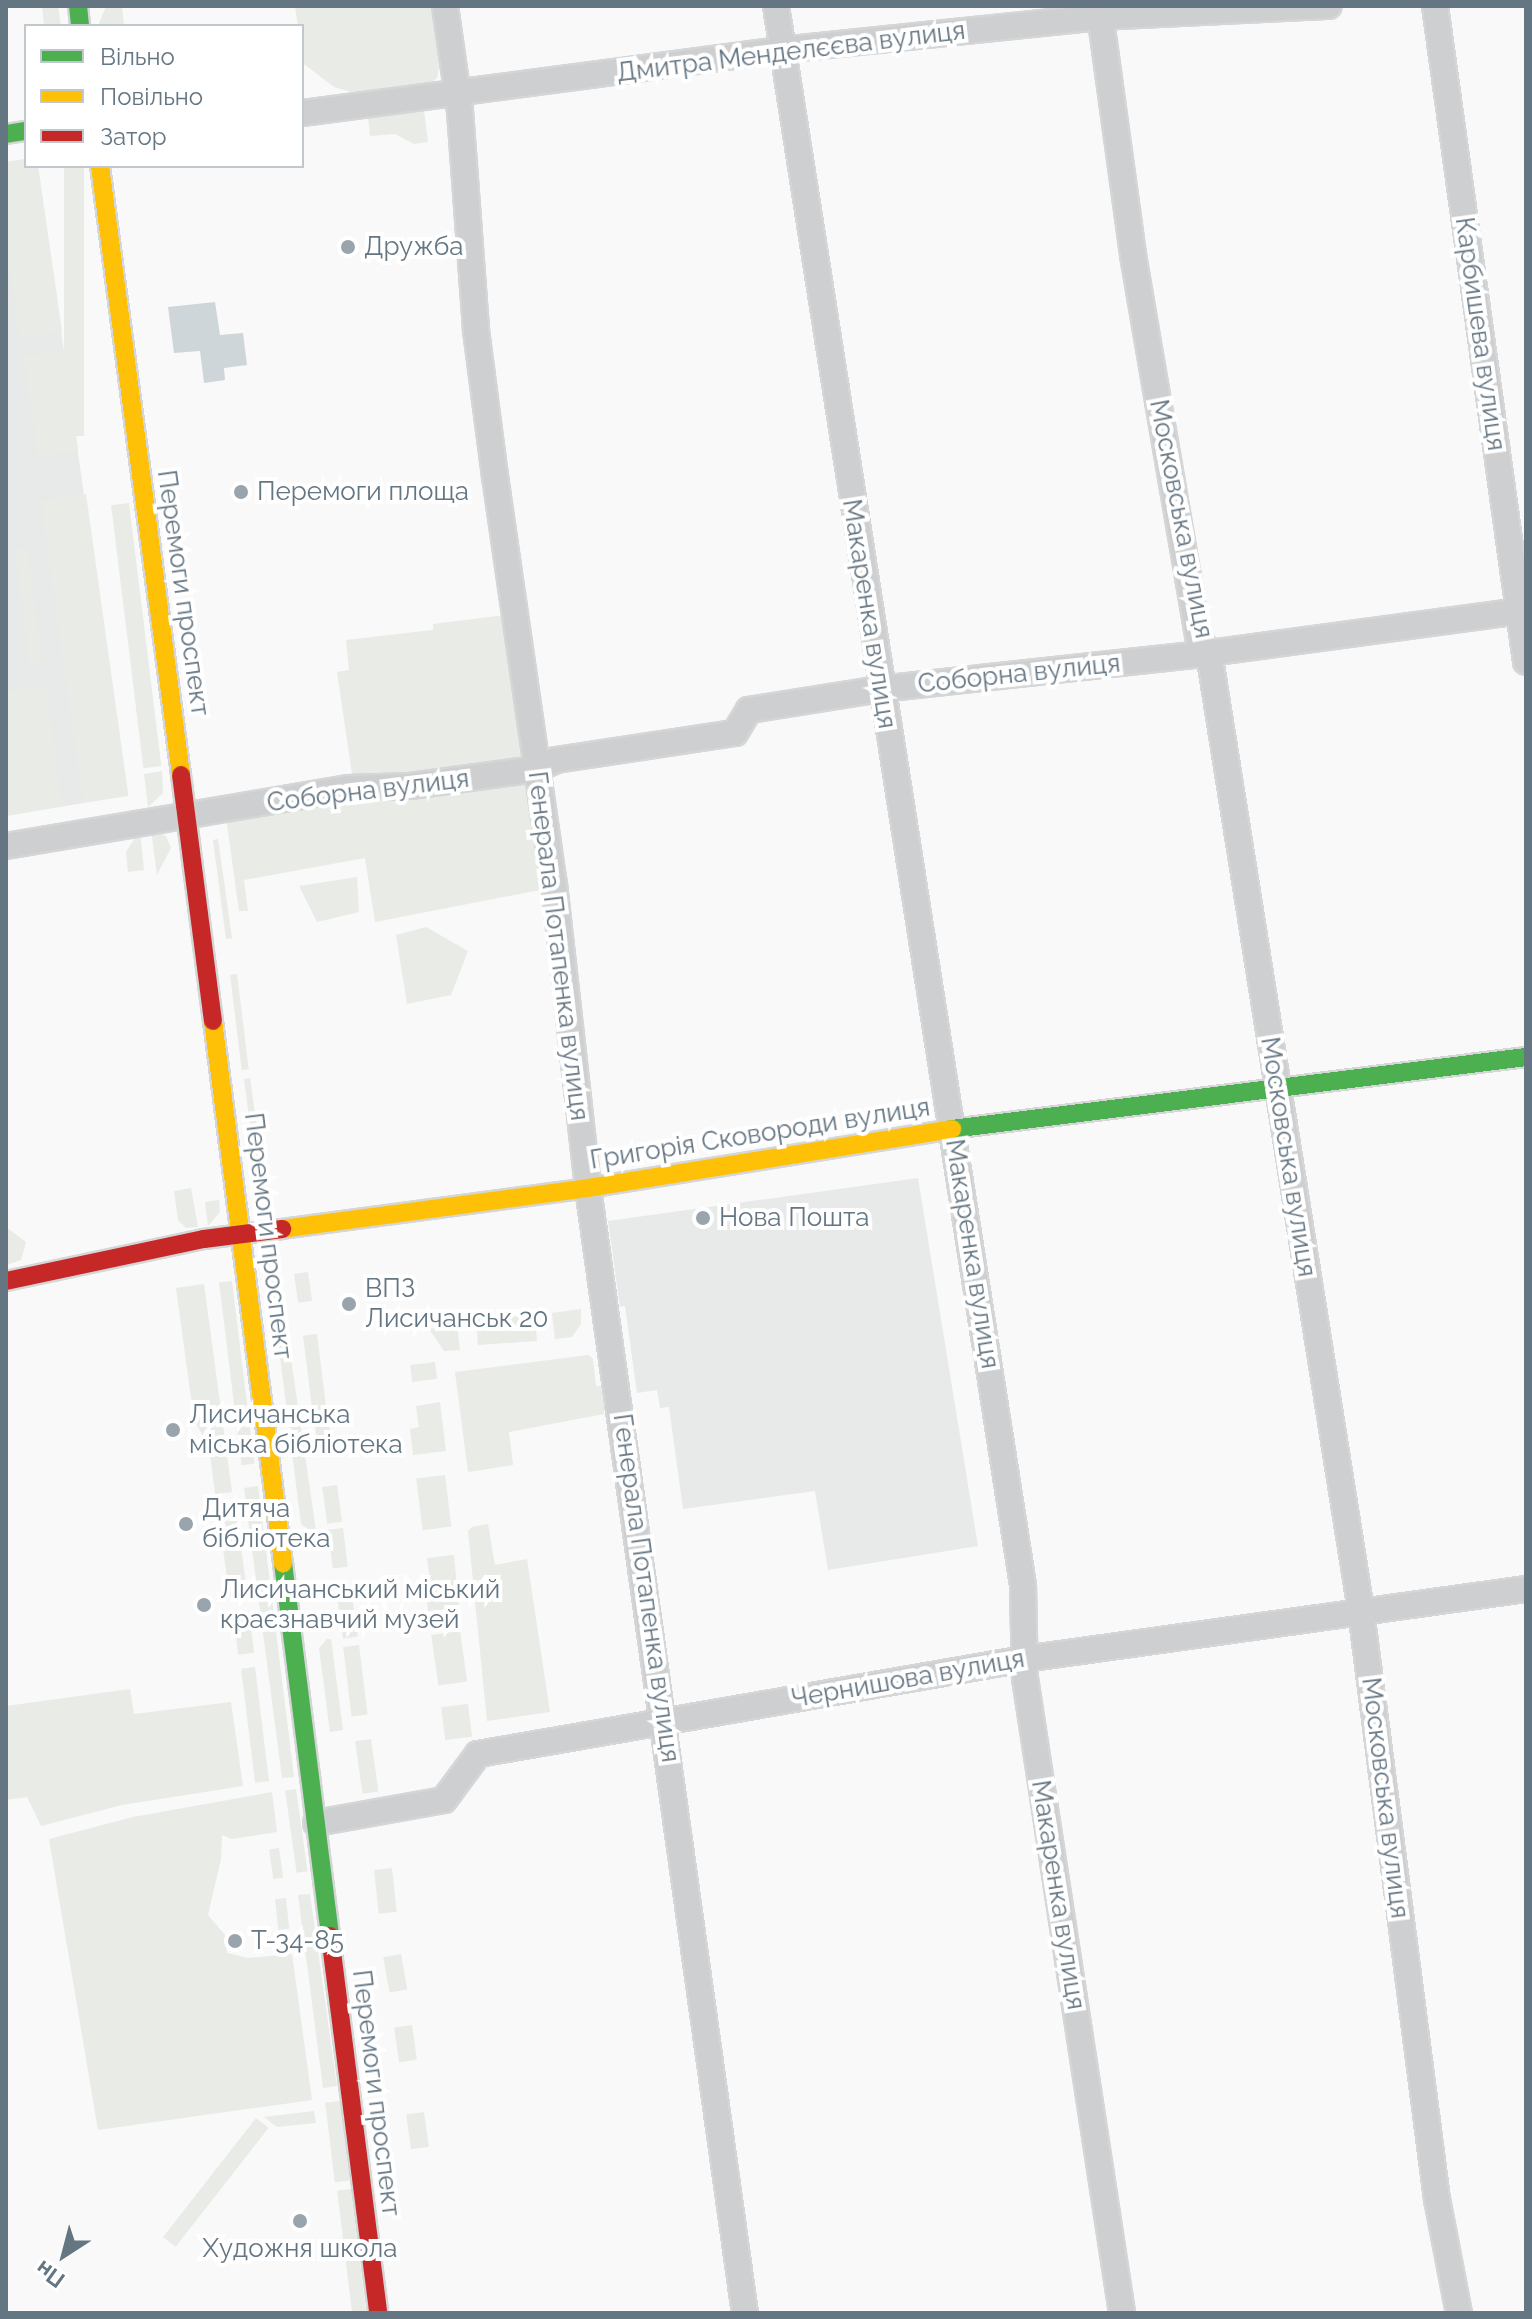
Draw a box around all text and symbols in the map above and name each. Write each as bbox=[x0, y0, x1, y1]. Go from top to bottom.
street label: Дмитра Менделєєва вулиця bbox=[615, 15, 967, 89]
legend bbox=[24, 24, 304, 168]
text: Вільно bbox=[100, 42, 175, 71]
text: Повільно bbox=[100, 82, 203, 111]
text: Затор bbox=[100, 122, 167, 151]
street label: Карбишева вулиця bbox=[1448, 215, 1512, 453]
place label: Дружба bbox=[364, 231, 463, 263]
marker: Дружба bbox=[339, 238, 357, 256]
street label: Московська вулиця bbox=[1143, 397, 1219, 641]
street label: Перемоги проспект bbox=[150, 468, 216, 718]
place label: Перемоги площа bbox=[257, 476, 469, 508]
marker: Перемоги площа bbox=[232, 483, 250, 501]
street label: Макаренка вулиця bbox=[835, 497, 903, 731]
street label: Соборна вулиця bbox=[916, 648, 1122, 700]
street label: Соборна вулиця bbox=[265, 763, 471, 819]
street label: Генерала Потапенка вулиця bbox=[521, 770, 595, 1122]
street label: Московська вулиця bbox=[1254, 1035, 1322, 1279]
street label: Григорія Сковороди вулиця bbox=[588, 1092, 932, 1176]
street label: Перемоги проспект bbox=[237, 1111, 299, 1361]
street label: Макаренка вулиця bbox=[938, 1137, 1006, 1371]
place label: Нова Пошта bbox=[719, 1202, 869, 1234]
marker: Нова Пошта bbox=[694, 1209, 712, 1227]
place label: ВПЗ Лисичанськ 20 bbox=[365, 1273, 548, 1334]
marker: ВПЗ Лисичанськ 20 bbox=[340, 1295, 358, 1313]
place label: Лисичанська мiська бiблiотека bbox=[189, 1399, 403, 1460]
street label: Генерала Потапенка вулиця bbox=[606, 1412, 686, 1764]
marker: Лисичанська мiська бiблiотека bbox=[164, 1421, 182, 1439]
place label: Дитяча бiблiотека bbox=[202, 1493, 331, 1554]
marker: Дитяча бiблiотека bbox=[177, 1515, 195, 1533]
place label: Лисичанський міський краєзнавчий музей bbox=[220, 1574, 500, 1636]
marker: Лисичанський міський краєзнавчий музей bbox=[195, 1596, 213, 1614]
street label: Чернишова вулиця bbox=[789, 1643, 1027, 1715]
street label: Московська вулиця bbox=[1355, 1676, 1415, 1920]
street label: Макаренка вулиця bbox=[1024, 1778, 1092, 2012]
place label: Т-34-85 bbox=[251, 1925, 344, 1957]
marker: Т-34-85 bbox=[226, 1932, 244, 1950]
street label: Перемоги проспект bbox=[345, 1968, 407, 2218]
marker: Художня школа bbox=[291, 2212, 309, 2230]
north arrow bbox=[24, 2215, 104, 2295]
place label: Художня школа bbox=[203, 2233, 397, 2265]
text: Пн bbox=[30, 2255, 69, 2294]

